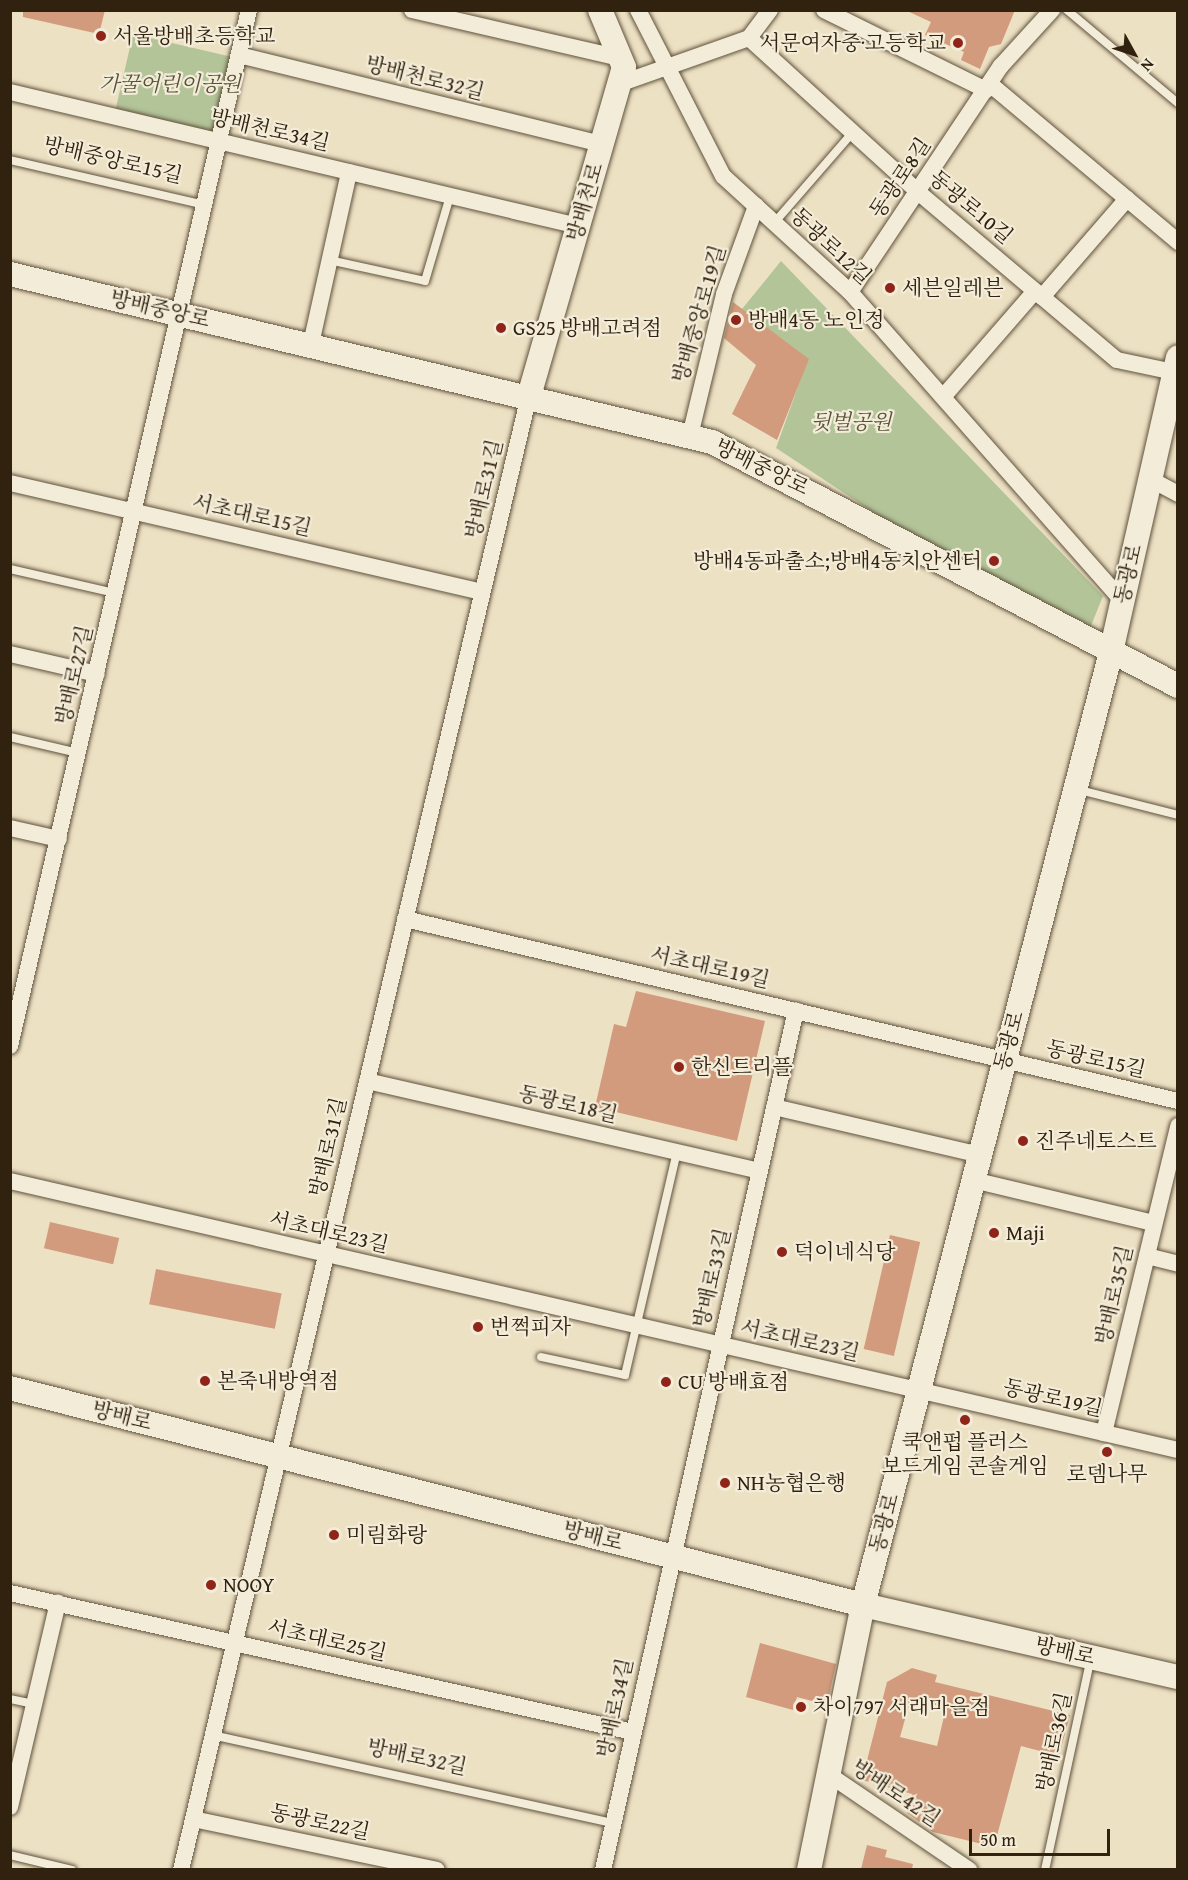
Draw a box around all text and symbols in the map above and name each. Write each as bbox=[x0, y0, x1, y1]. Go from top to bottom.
place label: 서울방배초등학교 bbox=[113, 23, 275, 49]
north arrow bbox=[1104, 24, 1164, 84]
marker: 서울방배초등학교 bbox=[94, 29, 108, 43]
place label: 서문여자중·고등학교 bbox=[760, 30, 946, 56]
marker: 서문여자중·고등학교 bbox=[951, 36, 965, 50]
street label: 방배천로32길 bbox=[363, 51, 487, 105]
text: N bbox=[1135, 54, 1160, 77]
park label: 가꿀어린이공원 bbox=[99, 71, 241, 97]
street label: 방배천로34길 bbox=[208, 104, 332, 156]
street label: 방배중앙로15길 bbox=[41, 132, 185, 188]
street label: 동광로8길 bbox=[864, 133, 936, 223]
street label: 방배천로 bbox=[562, 160, 608, 244]
street label: 동광로10길 bbox=[924, 165, 1018, 249]
street label: 동광로12길 bbox=[785, 202, 877, 290]
street label: 방배중앙로19길 bbox=[667, 242, 731, 386]
place label: 세븐일레븐 bbox=[902, 275, 1003, 301]
marker: 세븐일레븐 bbox=[883, 281, 897, 295]
street label: 방배중앙로 bbox=[108, 285, 212, 333]
place label: 방배4동 노인정 bbox=[748, 307, 884, 333]
marker: 방배4동 노인정 bbox=[729, 313, 743, 327]
place label: GS25 방배고려점 bbox=[513, 315, 662, 341]
marker: GS25 방배고려점 bbox=[494, 321, 508, 335]
park label: 뒷벌공원 bbox=[810, 409, 892, 435]
street label: 방배중앙로 bbox=[711, 433, 813, 501]
street label: 방배로31길 bbox=[460, 437, 508, 541]
street label: 서초대로15길 bbox=[190, 489, 314, 541]
street label: 동광로 bbox=[1109, 542, 1147, 606]
place label: 방배4동파출소;방배4동치안센터 bbox=[693, 548, 982, 574]
marker: 방배4동파출소;방배4동치안센터 bbox=[987, 554, 1001, 568]
street label: 방배로27길 bbox=[50, 623, 98, 727]
street label: 서초대로19길 bbox=[648, 941, 772, 993]
street label: 동광로 bbox=[989, 1008, 1029, 1074]
street label: 동광로15길 bbox=[1044, 1035, 1148, 1083]
place label: 한신트리플 bbox=[691, 1054, 792, 1080]
marker: 한신트리플 bbox=[672, 1060, 686, 1074]
street label: 동광로18길 bbox=[516, 1080, 620, 1128]
street label: 방배로31길 bbox=[304, 1095, 352, 1199]
place label: 진주네토스트 bbox=[1035, 1128, 1157, 1154]
marker: 진주네토스트 bbox=[1016, 1134, 1030, 1148]
street label: 서초대로23길 bbox=[267, 1206, 391, 1258]
place label: Maji bbox=[1006, 1220, 1045, 1246]
street label: 방배로33길 bbox=[688, 1226, 736, 1330]
marker: Maji bbox=[987, 1226, 1001, 1240]
place label: 덕이네식당 bbox=[794, 1239, 895, 1265]
street label: 방배로35길 bbox=[1090, 1243, 1138, 1347]
marker: 덕이네식당 bbox=[775, 1245, 789, 1259]
place label: 번쩍피자 bbox=[490, 1314, 571, 1340]
street label: 서초대로23길 bbox=[738, 1314, 862, 1366]
marker: 번쩍피자 bbox=[471, 1320, 485, 1334]
place label: 본죽내방역점 bbox=[217, 1368, 339, 1394]
place label: CU 방배효점 bbox=[678, 1369, 789, 1395]
marker: 본죽내방역점 bbox=[198, 1374, 212, 1388]
street label: 동광로19길 bbox=[1001, 1374, 1105, 1422]
marker: CU 방배효점 bbox=[659, 1375, 673, 1389]
street label: 방배로 bbox=[89, 1396, 155, 1436]
marker: 쿡앤펍 플러스 보드게임 콘솔게임 bbox=[958, 1413, 972, 1427]
place label: 쿡앤펍 플러스 보드게임 콘솔게임 bbox=[882, 1429, 1048, 1479]
marker: 로뎀나무 bbox=[1100, 1445, 1114, 1459]
place label: 로뎀나무 bbox=[1066, 1461, 1148, 1487]
place label: NH농협은행 bbox=[737, 1470, 846, 1496]
marker: NH농협은행 bbox=[718, 1476, 732, 1490]
street label: 동광로 bbox=[864, 1490, 904, 1556]
street label: 방배로 bbox=[560, 1516, 626, 1556]
place label: 미림화랑 bbox=[346, 1522, 427, 1548]
marker: 미림화랑 bbox=[327, 1528, 341, 1542]
place label: NOOY bbox=[223, 1572, 274, 1598]
marker: NOOY bbox=[204, 1578, 218, 1592]
street label: 서초대로25길 bbox=[265, 1614, 389, 1666]
street label: 방배로 bbox=[1033, 1632, 1097, 1670]
street label: 방배로34길 bbox=[592, 1656, 638, 1760]
street label: 방배로36길 bbox=[1031, 1690, 1077, 1794]
place label: 차이797 서래마을점 bbox=[813, 1694, 990, 1720]
marker: 차이797 서래마을점 bbox=[794, 1700, 808, 1714]
street label: 방배로32길 bbox=[365, 1734, 469, 1780]
street label: 방배로42길 bbox=[847, 1754, 945, 1832]
street label: 동광로22길 bbox=[268, 1799, 372, 1845]
scale bar bbox=[972, 1817, 1113, 1855]
text: 50 m bbox=[980, 1826, 1016, 1853]

